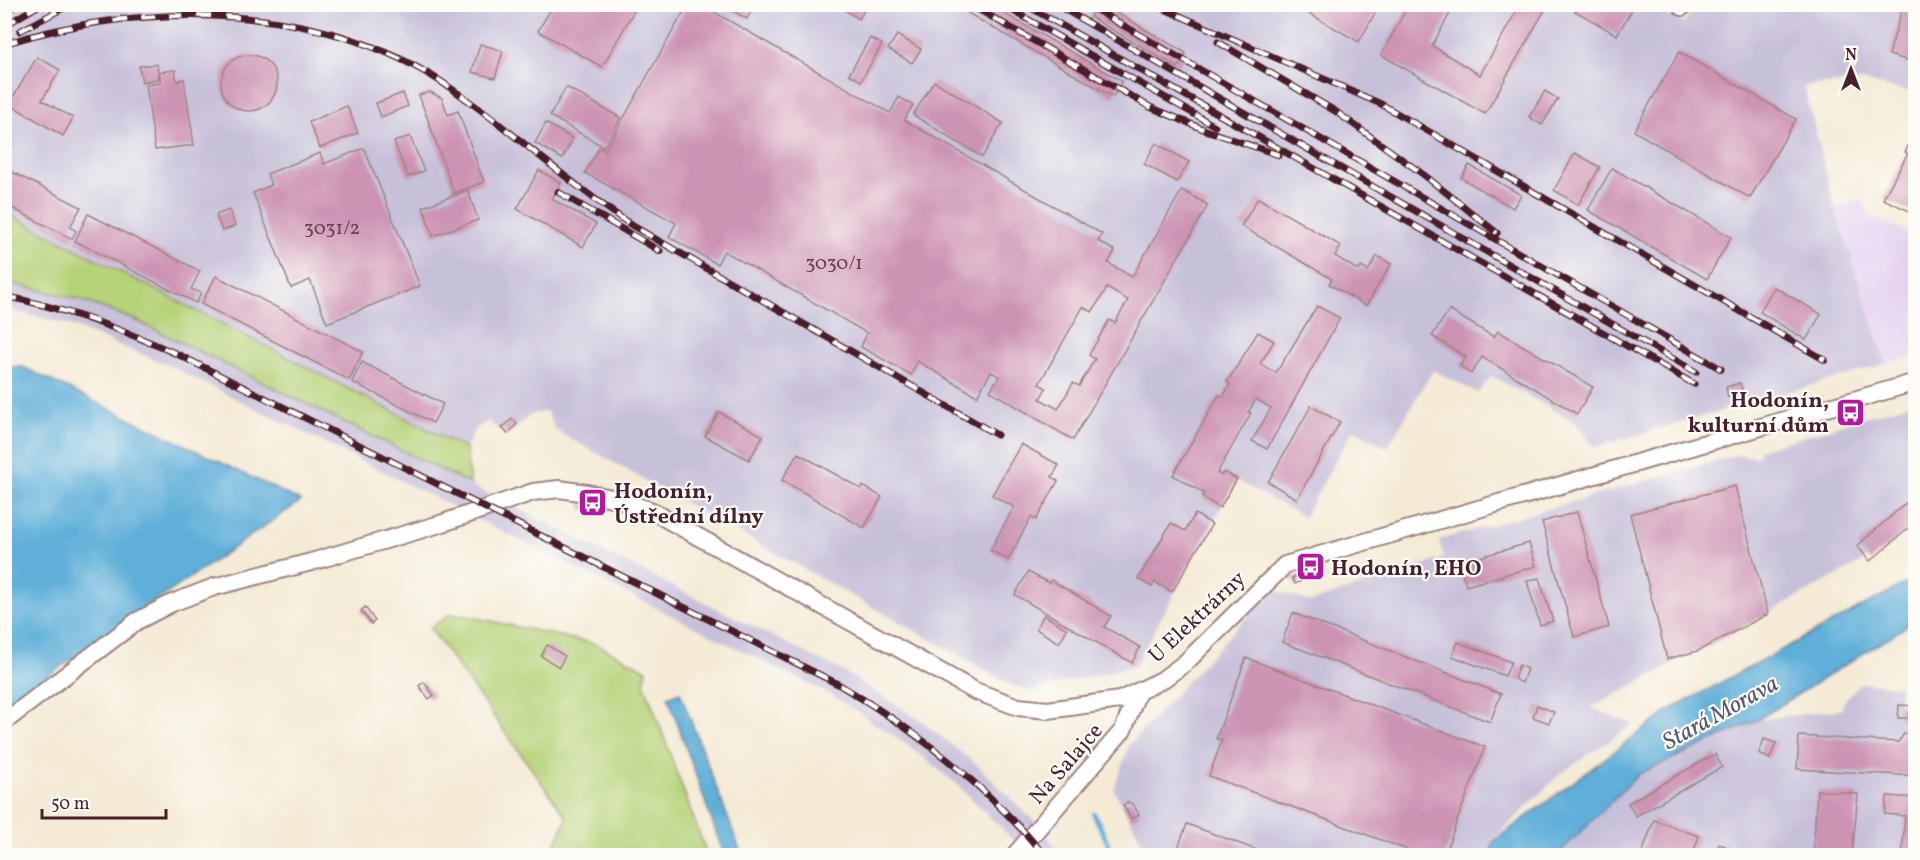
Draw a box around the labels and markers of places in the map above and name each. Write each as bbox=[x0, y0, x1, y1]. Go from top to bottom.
place label: Hodonín, kulturní dům bbox=[1688, 386, 1829, 442]
bus stop icon: Hodonín, kulturní dům bbox=[1834, 396, 1866, 428]
place label: Hodonín, Ústřední dílny bbox=[614, 477, 764, 533]
bus stop icon: Hodonín, Ústřední dílny bbox=[577, 487, 609, 519]
bus stop icon: Hodonín, EHO bbox=[1294, 551, 1326, 583]
place label: Hodonín, EHO bbox=[1331, 554, 1481, 585]

